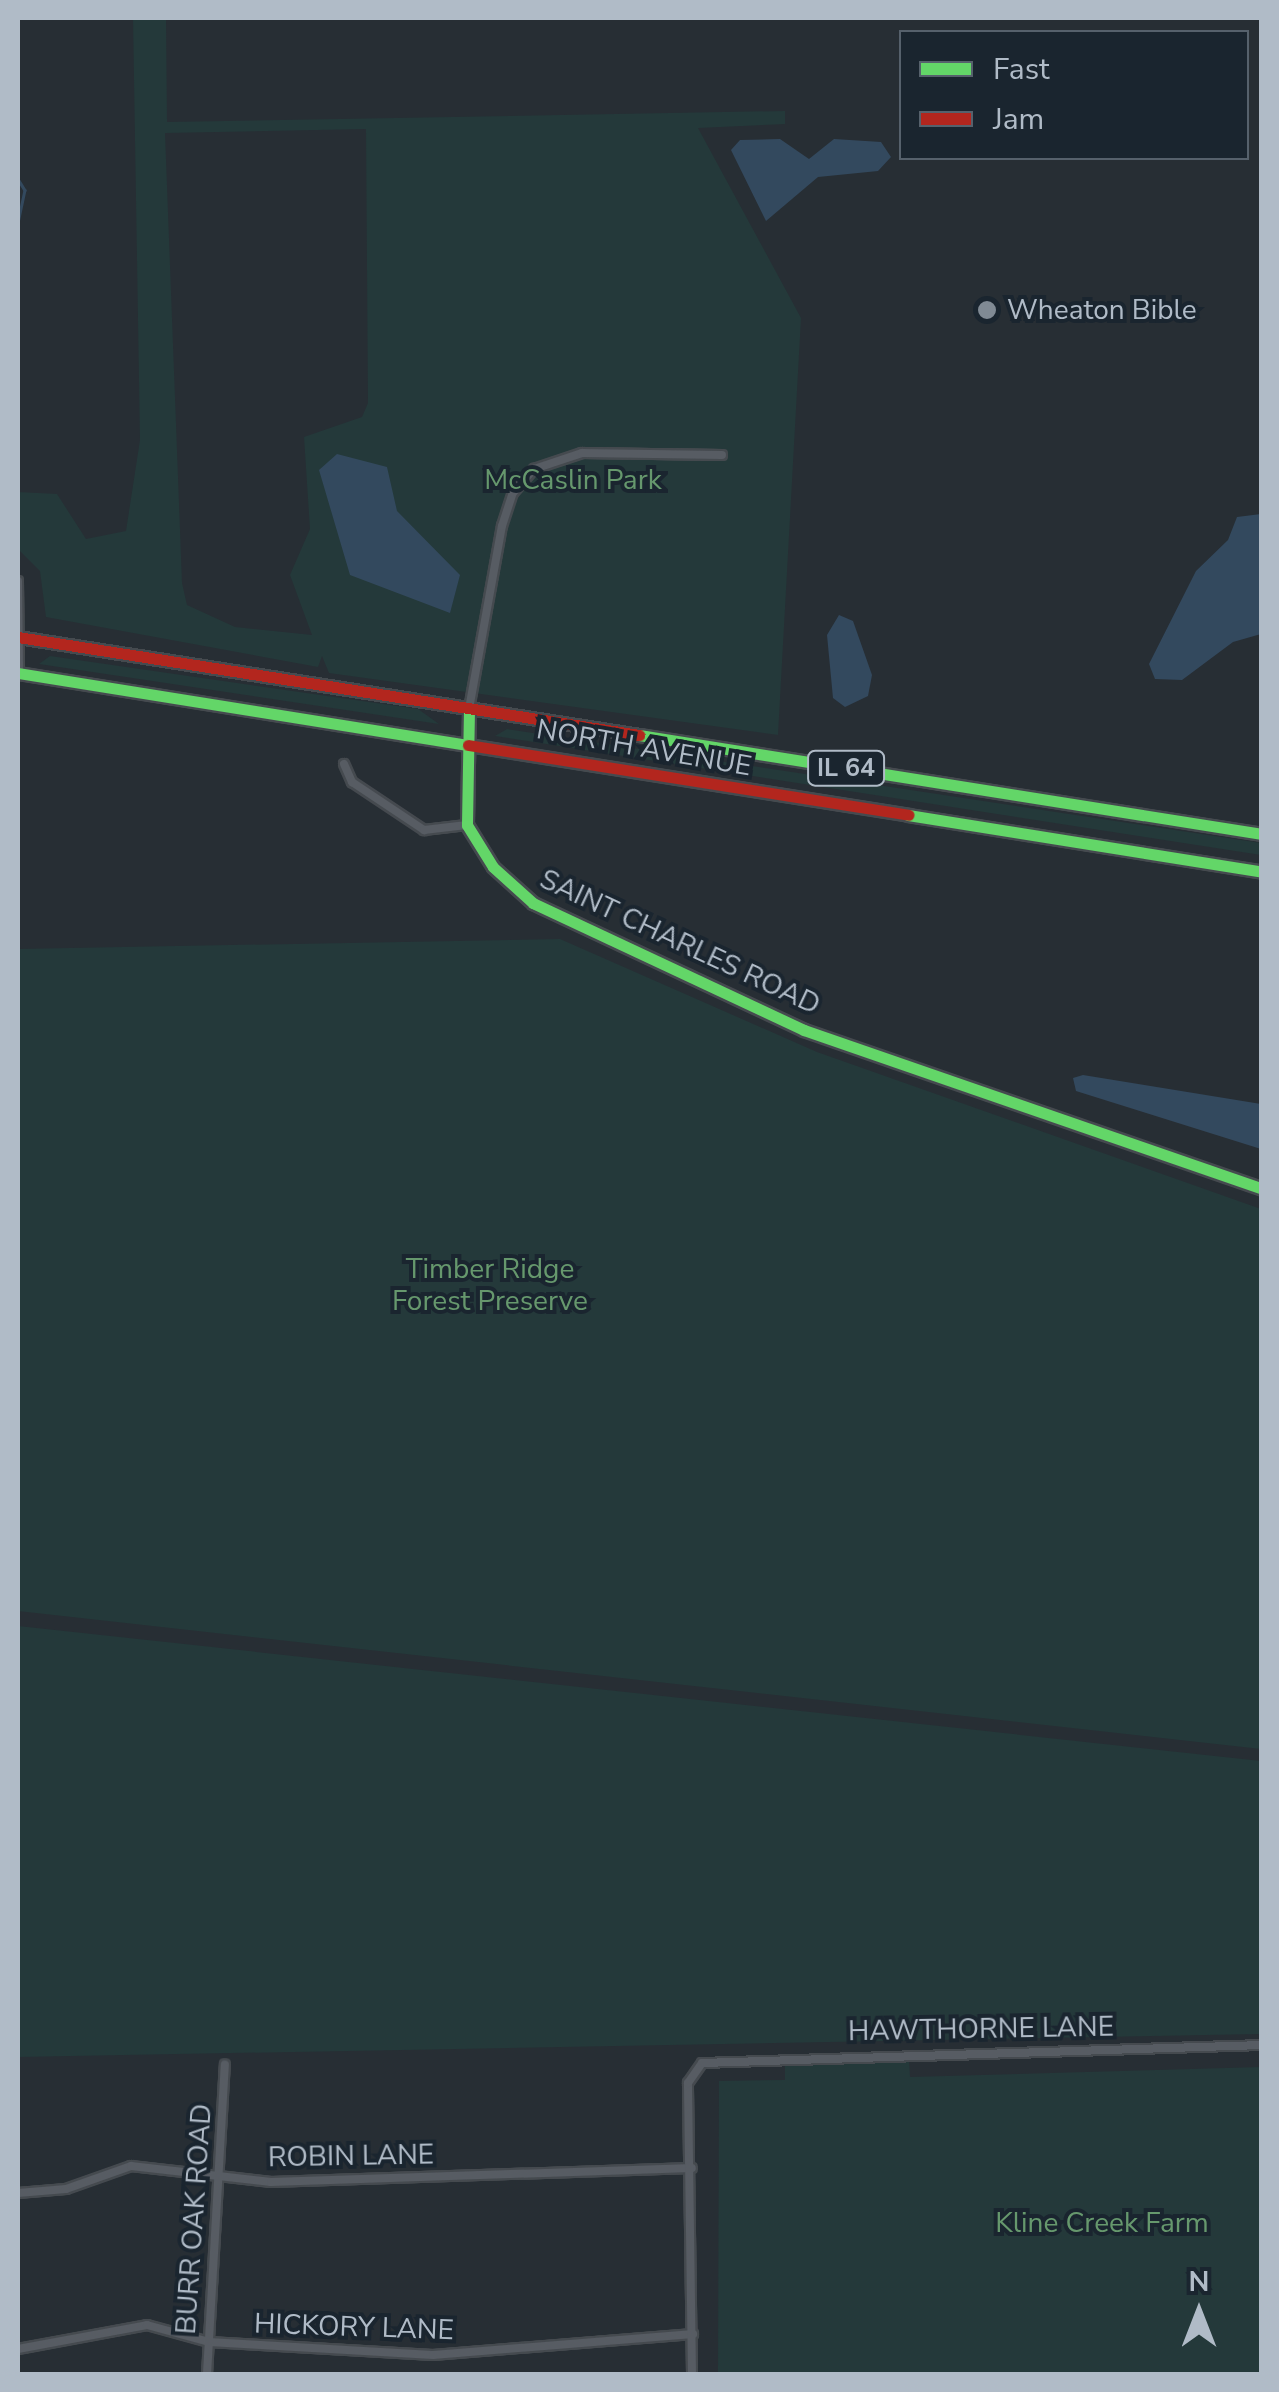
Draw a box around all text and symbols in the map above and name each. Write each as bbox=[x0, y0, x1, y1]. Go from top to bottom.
legend bbox=[899, 30, 1249, 160]
text: Fast bbox=[993, 49, 1050, 90]
text: Jam bbox=[993, 99, 1044, 140]
place label: Wheaton Bible bbox=[1007, 293, 1197, 327]
marker: Wheaton Bible bbox=[976, 299, 998, 321]
park label: McCaslin Park bbox=[484, 463, 662, 497]
street label: NORTH AVENUE bbox=[534, 713, 754, 783]
road number: IL 64 bbox=[806, 748, 886, 788]
street label: SAINT CHARLES ROAD bbox=[535, 862, 825, 1022]
park label: Timber Ridge Forest Preserve bbox=[392, 1252, 588, 1318]
street label: HAWTHORNE LANE bbox=[848, 2010, 1114, 2048]
street label: BURR OAK ROAD bbox=[169, 2103, 219, 2335]
street label: ROBIN LANE bbox=[268, 2138, 434, 2174]
park label: Kline Creek Farm bbox=[995, 2206, 1209, 2240]
north arrow bbox=[1149, 2262, 1249, 2362]
text: N bbox=[1189, 2263, 1209, 2301]
street label: HICKORY LANE bbox=[253, 2307, 455, 2347]

